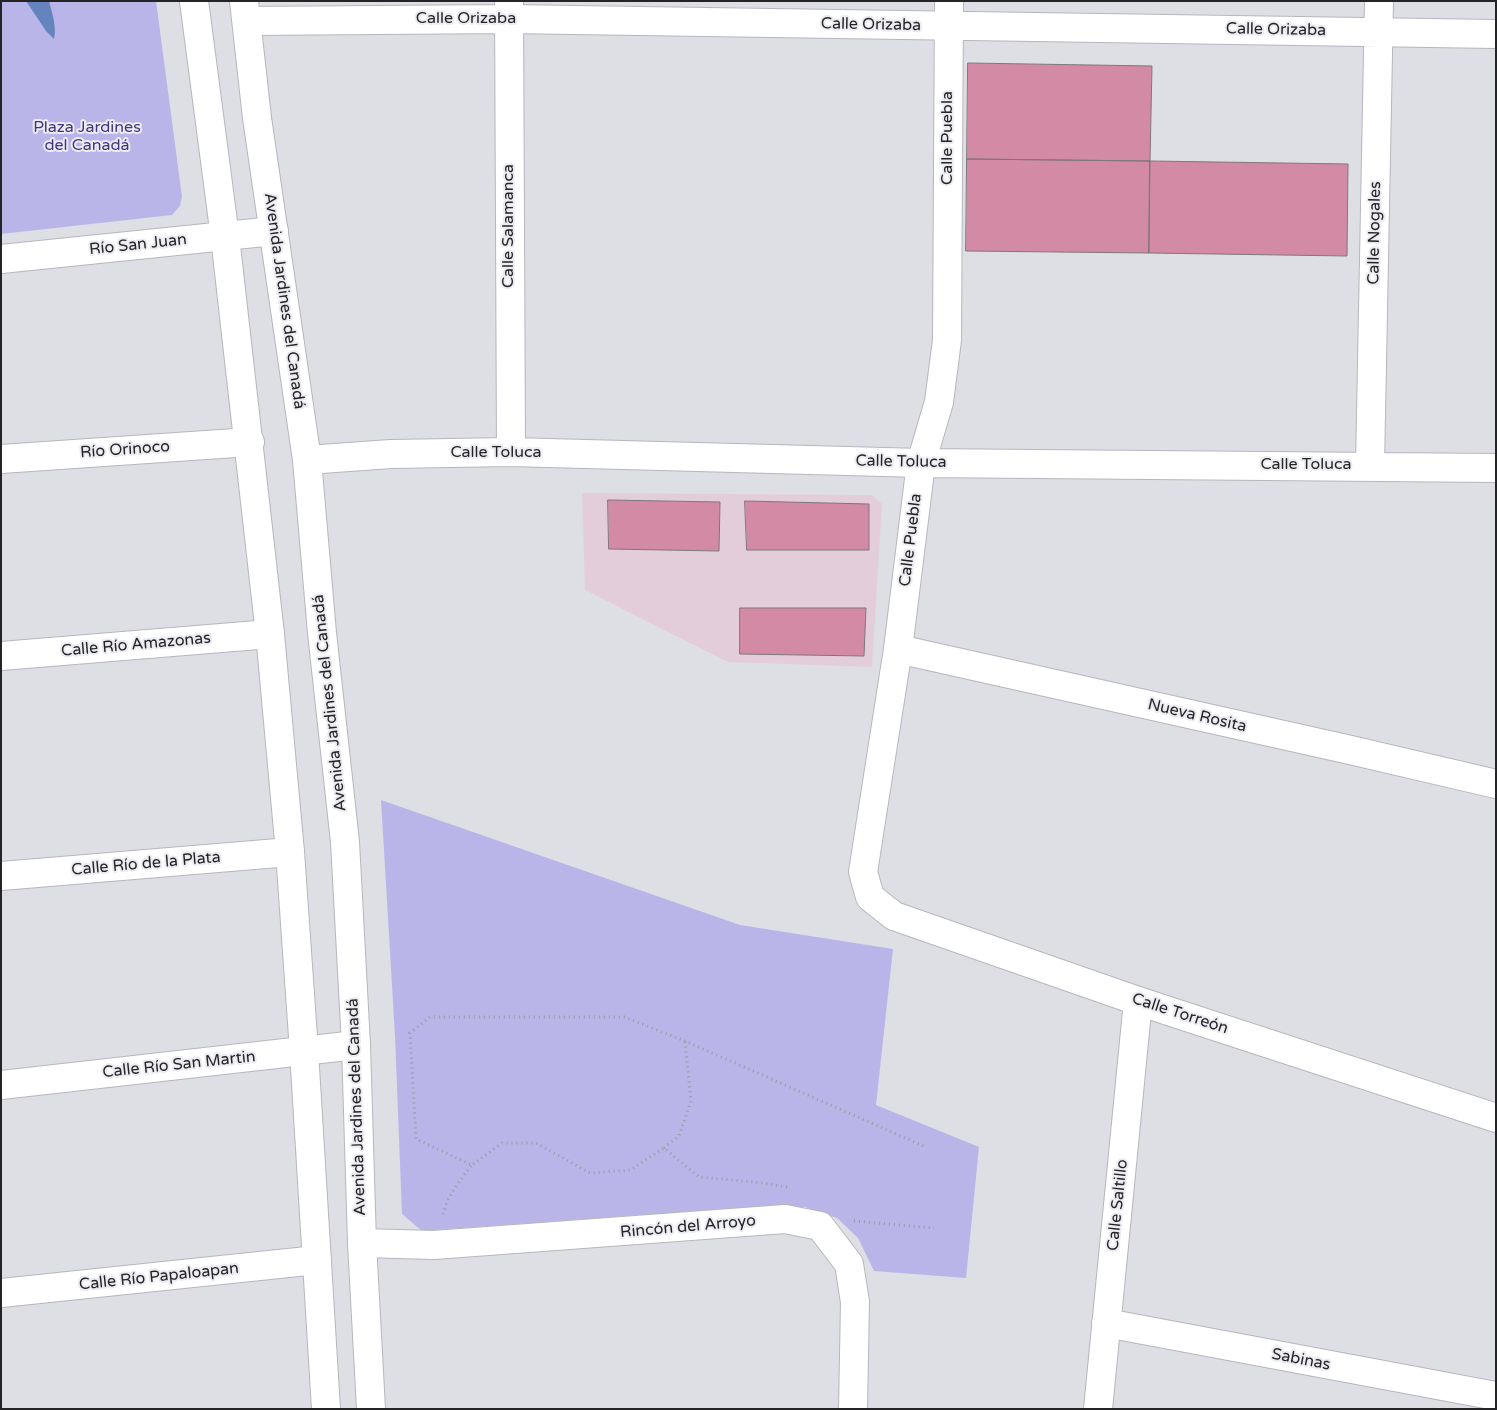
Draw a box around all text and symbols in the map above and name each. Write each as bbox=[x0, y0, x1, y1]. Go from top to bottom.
street label: Calle Orizaba bbox=[416, 9, 516, 29]
street label: Calle Orizaba bbox=[821, 15, 921, 35]
street label: Calle Orizaba bbox=[1226, 20, 1326, 40]
street label: Calle Puebla bbox=[938, 91, 958, 185]
park label: Plaza Jardines del Canadá bbox=[33, 118, 141, 156]
street label: Calle Salamanca bbox=[499, 164, 519, 288]
street label: Calle Nogales bbox=[1364, 181, 1386, 285]
street label: Avenida Jardines del Canadá bbox=[259, 192, 309, 410]
street label: Río San Juan bbox=[88, 230, 188, 260]
street label: Río Orinoco bbox=[79, 437, 171, 463]
street label: Calle Toluca bbox=[451, 443, 541, 463]
street label: Calle Toluca bbox=[855, 452, 947, 472]
street label: Calle Toluca bbox=[1261, 455, 1351, 475]
street label: Calle Puebla bbox=[896, 492, 926, 588]
street label: Avenida Jardines del Canadá bbox=[309, 594, 351, 812]
street label: Calle Río Amazonas bbox=[60, 629, 212, 661]
street label: Nueva Rosita bbox=[1146, 695, 1248, 737]
street label: Calle Río de la Plata bbox=[71, 848, 221, 880]
street label: Calle Torreón bbox=[1129, 989, 1231, 1039]
street label: Avenida Jardines del Canadá bbox=[344, 998, 370, 1216]
street label: Calle Río San Martin bbox=[102, 1047, 256, 1083]
street label: Calle Saltillo bbox=[1104, 1158, 1132, 1252]
street label: Rincón del Arroyo bbox=[619, 1212, 757, 1242]
street label: Calle Río Papaloapan bbox=[78, 1259, 240, 1295]
street label: Sabinas bbox=[1270, 1345, 1332, 1375]

